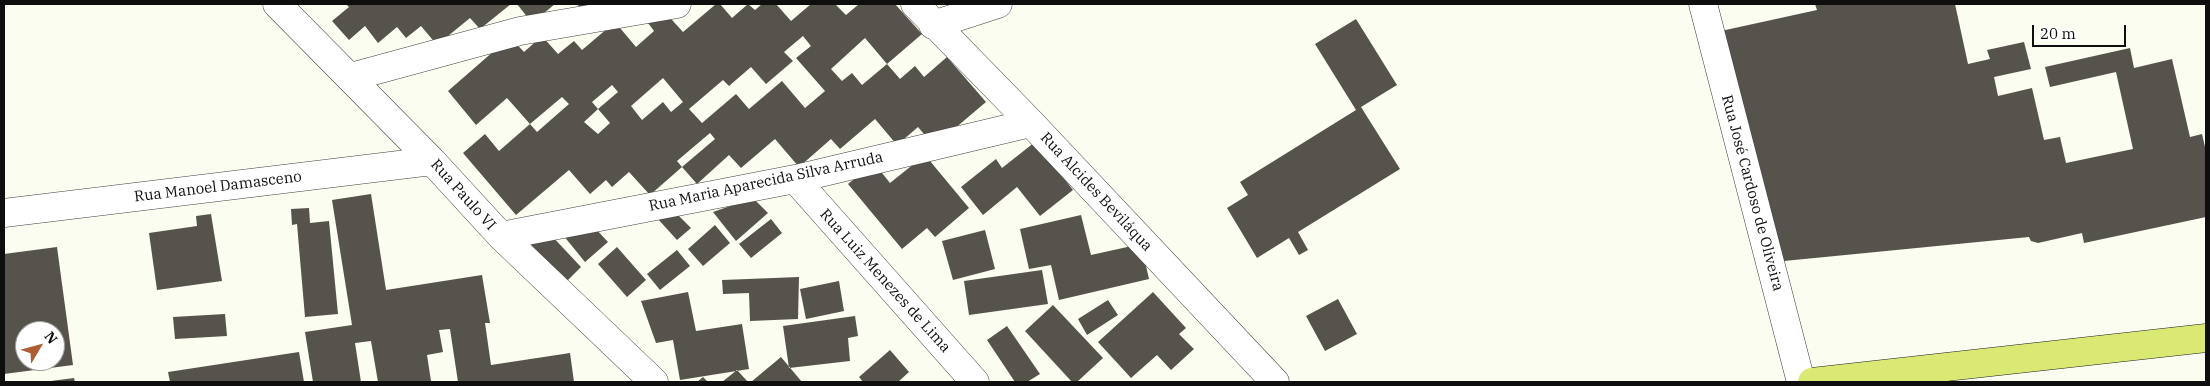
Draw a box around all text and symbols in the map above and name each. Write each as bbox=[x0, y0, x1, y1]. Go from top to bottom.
scale bar bbox=[2035, 15, 2129, 47]
text: 20 m bbox=[2040, 24, 2076, 43]
street label: Rua José Cardoso de Oliveira bbox=[1717, 93, 1787, 293]
street label: Rua Alcides Beviláqua bbox=[1036, 129, 1156, 255]
street label: Rua Maria Aparecida Silva Arruda bbox=[647, 148, 885, 216]
street label: Rua Paulo VI bbox=[427, 156, 499, 234]
street label: Rua Manoel Damasceno bbox=[133, 168, 303, 206]
street label: Rua Luiz Menezes de Lima bbox=[816, 206, 954, 356]
north arrow bbox=[15, 321, 65, 371]
text: N bbox=[41, 328, 62, 347]

